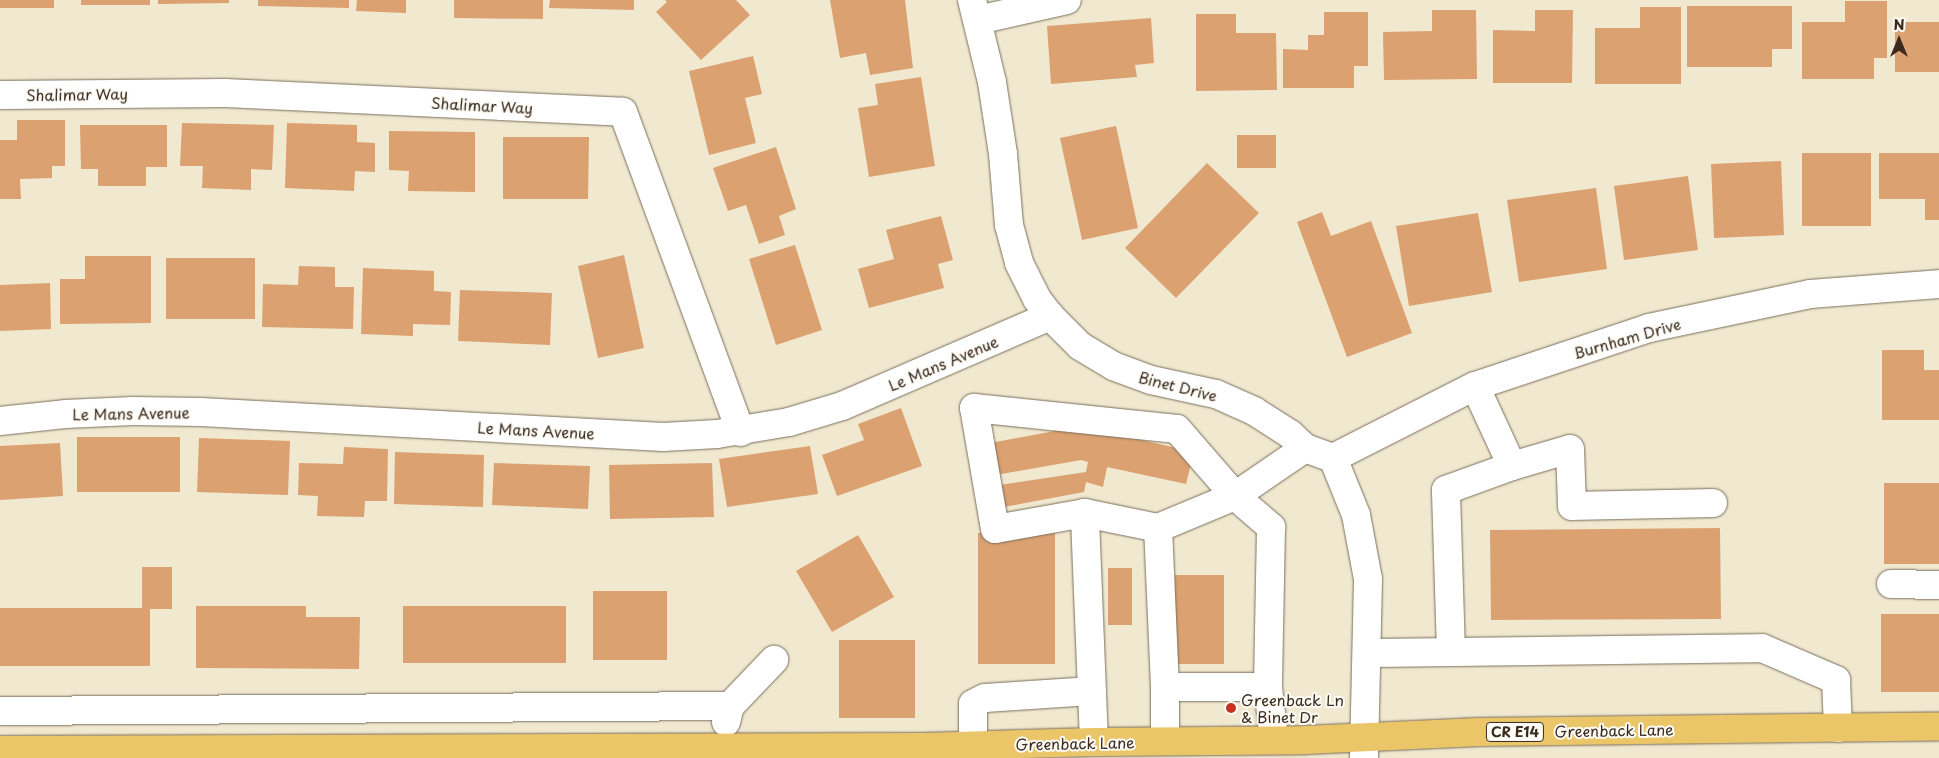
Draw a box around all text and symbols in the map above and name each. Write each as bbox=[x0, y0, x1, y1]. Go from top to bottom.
text: N bbox=[1893, 14, 1905, 35]
north arrow bbox=[1874, 15, 1924, 65]
street label: Shalimar Way bbox=[25, 84, 129, 104]
street label: Shalimar Way bbox=[430, 93, 534, 117]
street label: Burnham Drive bbox=[1571, 314, 1683, 362]
street label: Le Mans Avenue bbox=[886, 332, 1000, 394]
street label: Binet Drive bbox=[1136, 367, 1220, 405]
street label: Le Mans Avenue bbox=[73, 403, 189, 423]
street label: Le Mans Avenue bbox=[477, 418, 595, 442]
place label: Greenback Ln & Binet Dr bbox=[1241, 690, 1344, 725]
marker: Greenback Ln & Binet Dr bbox=[1225, 702, 1237, 714]
road number: CR E14 bbox=[1485, 720, 1545, 744]
street label: Greenback Lane bbox=[1554, 720, 1674, 740]
street label: Greenback Lane bbox=[1015, 733, 1135, 753]

